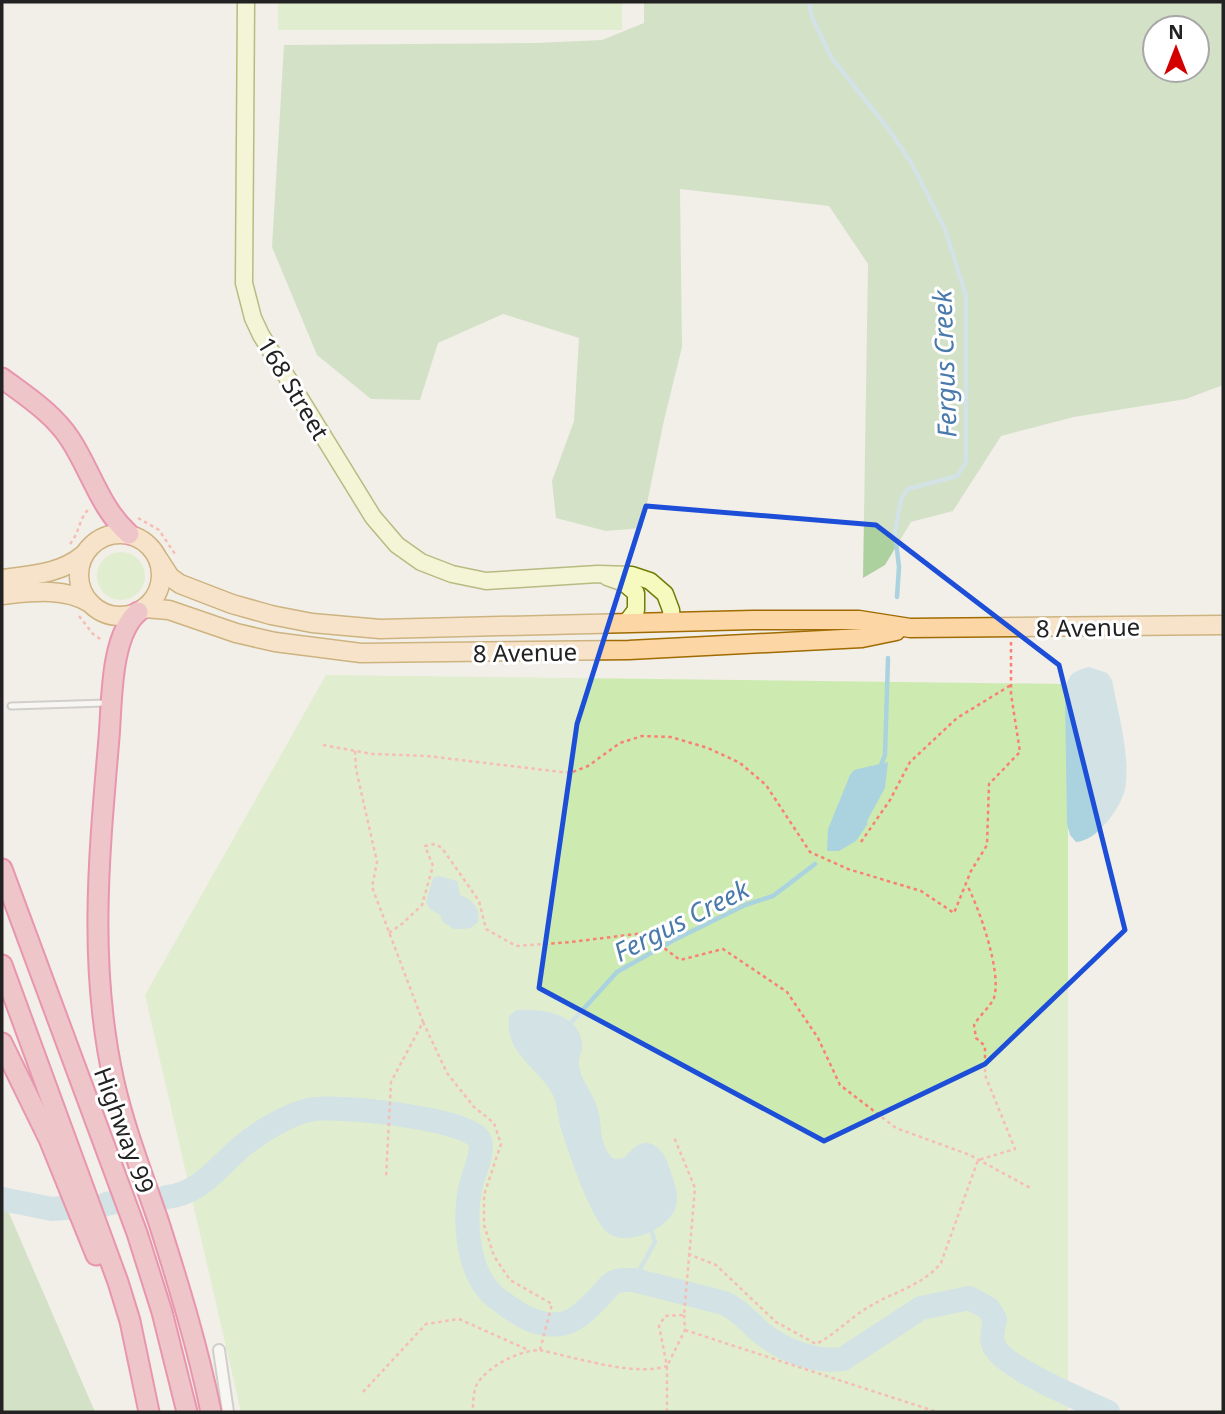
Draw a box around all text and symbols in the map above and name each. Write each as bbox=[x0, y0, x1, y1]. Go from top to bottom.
north arrow bbox=[1141, 14, 1211, 84]
text: N bbox=[1168, 19, 1184, 45]
water label: Fergus Creek bbox=[923, 289, 965, 438]
street label: 168 Street bbox=[250, 330, 338, 446]
street label: 8 Avenue bbox=[1036, 610, 1140, 644]
street label: 8 Avenue bbox=[473, 635, 577, 669]
water label: Fergus Creek bbox=[607, 870, 756, 970]
street label: Highway 99 bbox=[87, 1062, 163, 1198]

